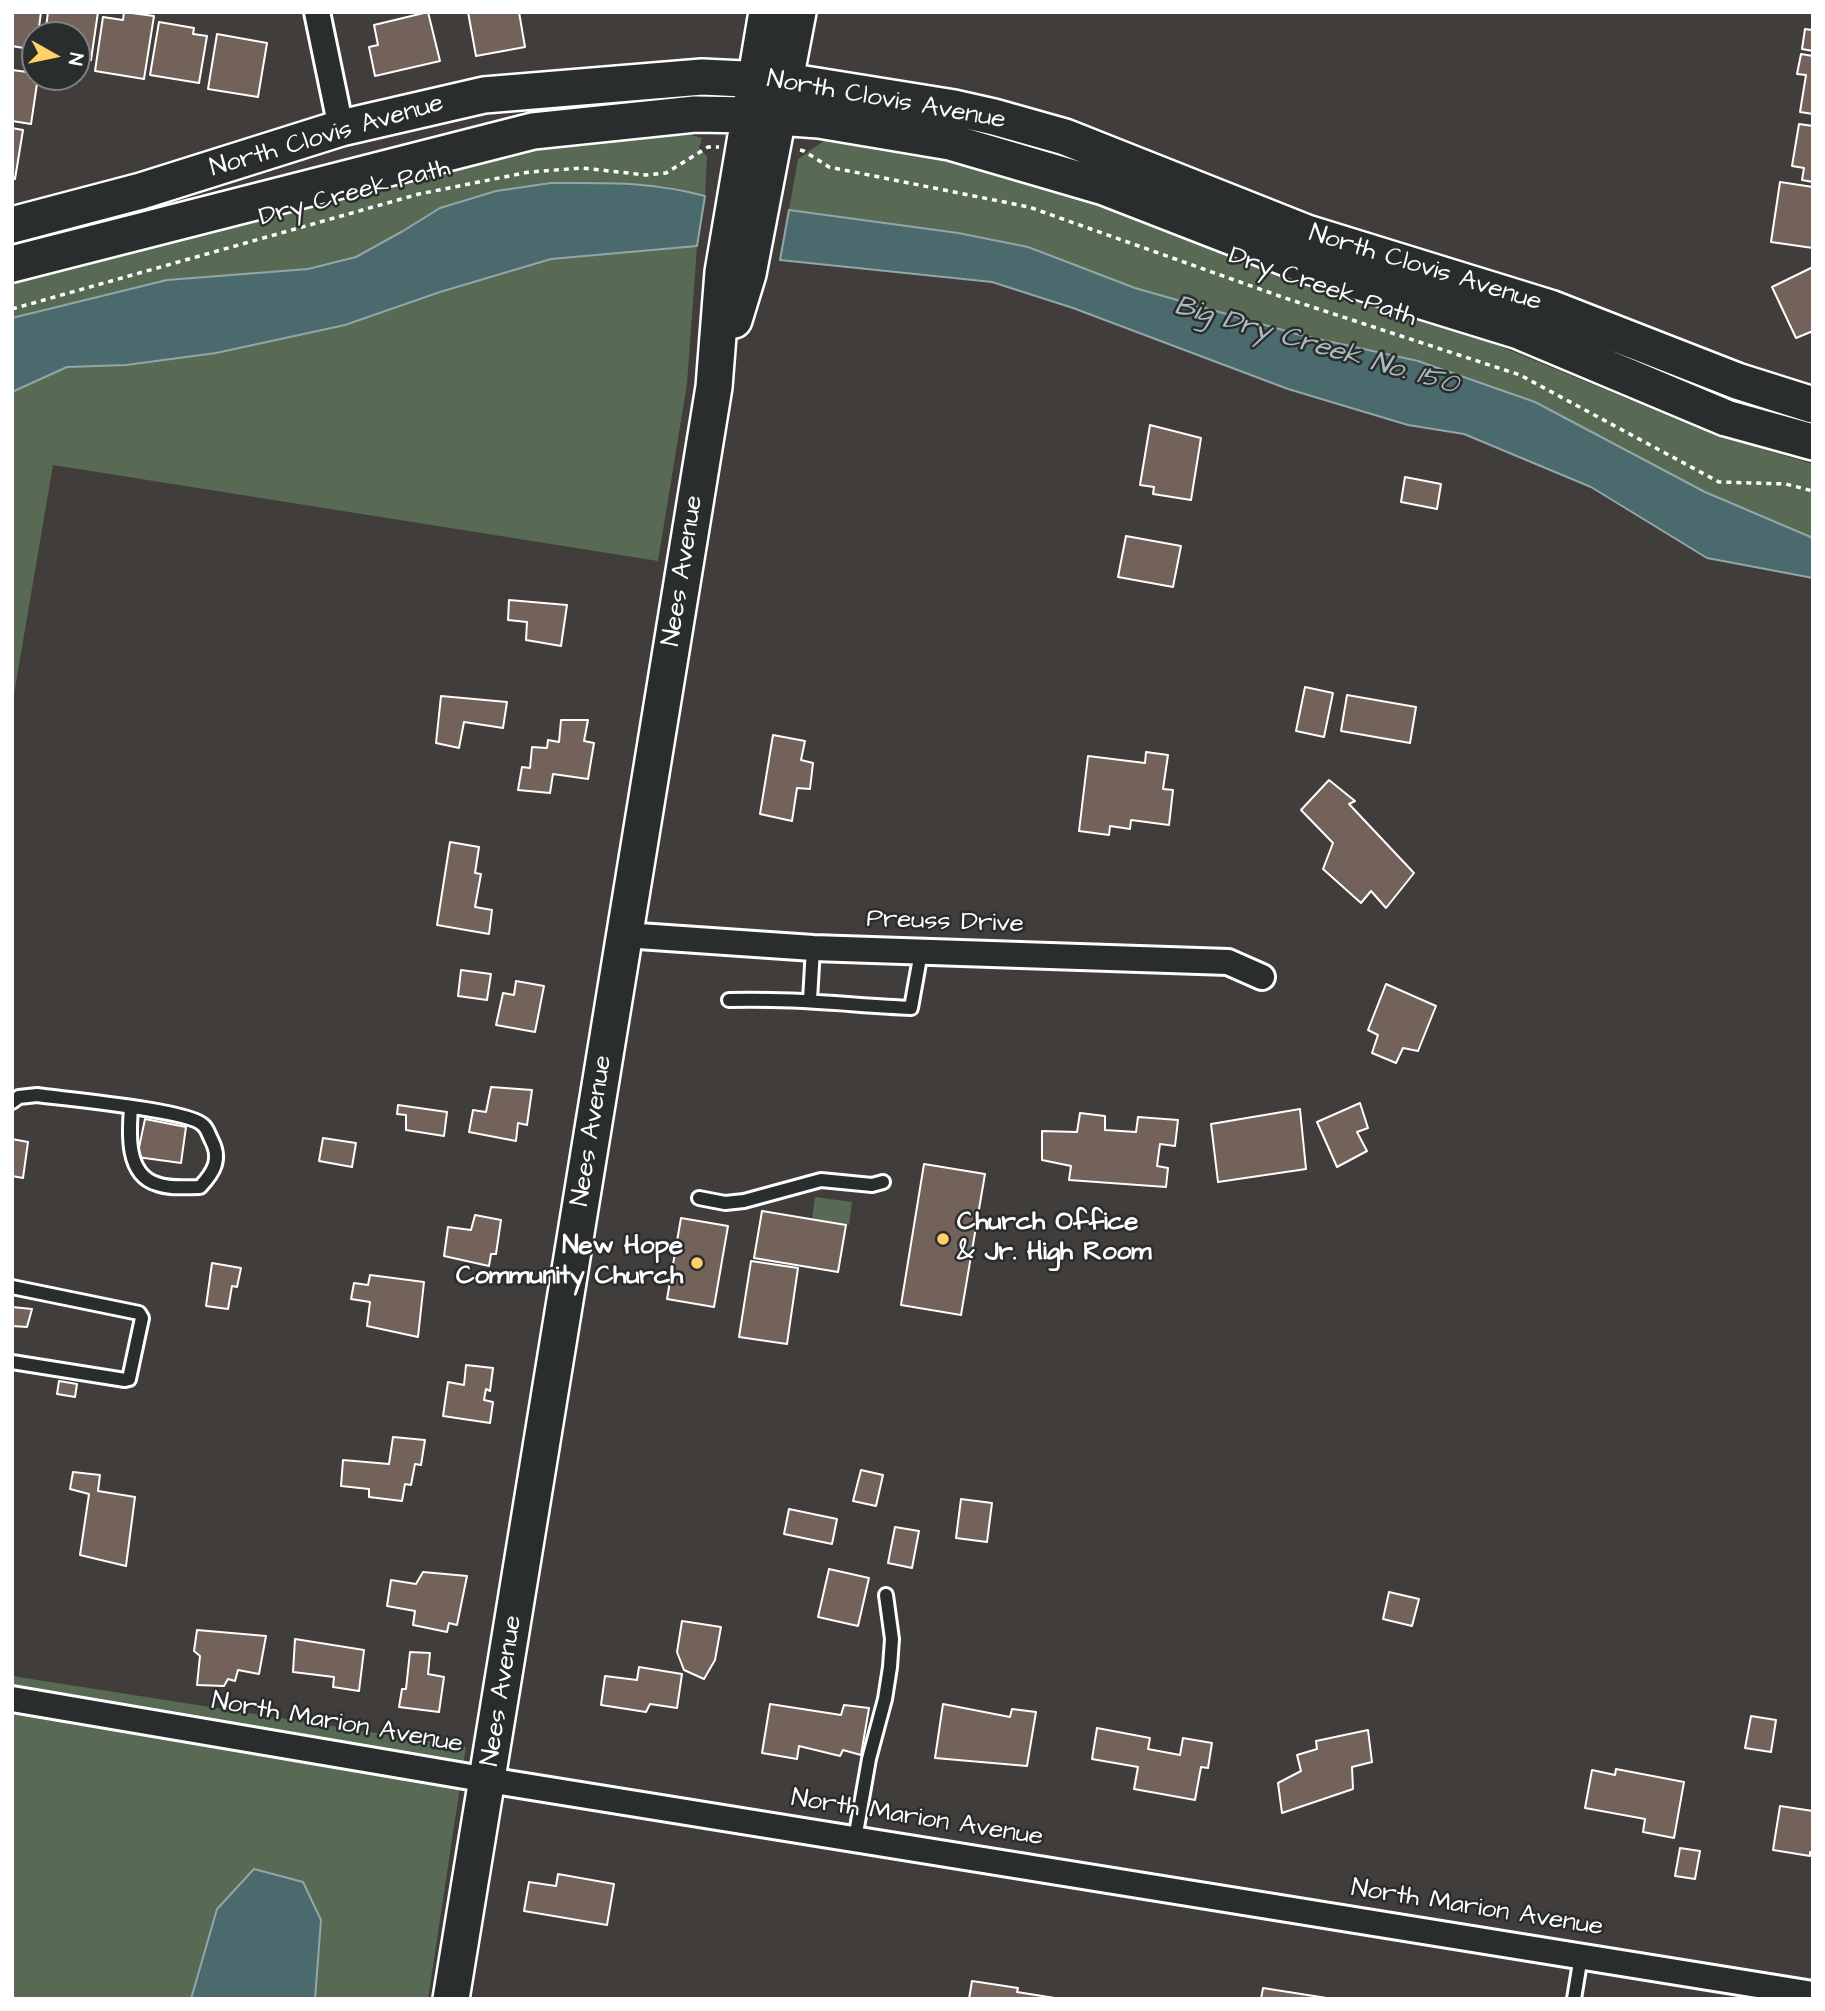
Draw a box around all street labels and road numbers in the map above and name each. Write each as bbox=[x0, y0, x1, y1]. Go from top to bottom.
street label: North Clovis Avenue bbox=[764, 65, 1008, 137]
street label: North Clovis Avenue bbox=[207, 89, 447, 185]
street label: Dry Creek Path bbox=[256, 154, 454, 234]
street label: North Clovis Avenue bbox=[1305, 219, 1545, 319]
street label: Dry Creek Path bbox=[1224, 241, 1420, 335]
street label: Nees Avenue bbox=[657, 493, 711, 649]
street label: Preuss Drive bbox=[866, 905, 1024, 941]
street label: Nees Avenue bbox=[566, 1053, 620, 1209]
street label: Nees Avenue bbox=[476, 1613, 530, 1769]
street label: North Marion Avenue bbox=[209, 1687, 465, 1761]
street label: North Marion Avenue bbox=[789, 1784, 1045, 1854]
street label: North Marion Avenue bbox=[1349, 1874, 1605, 1944]

